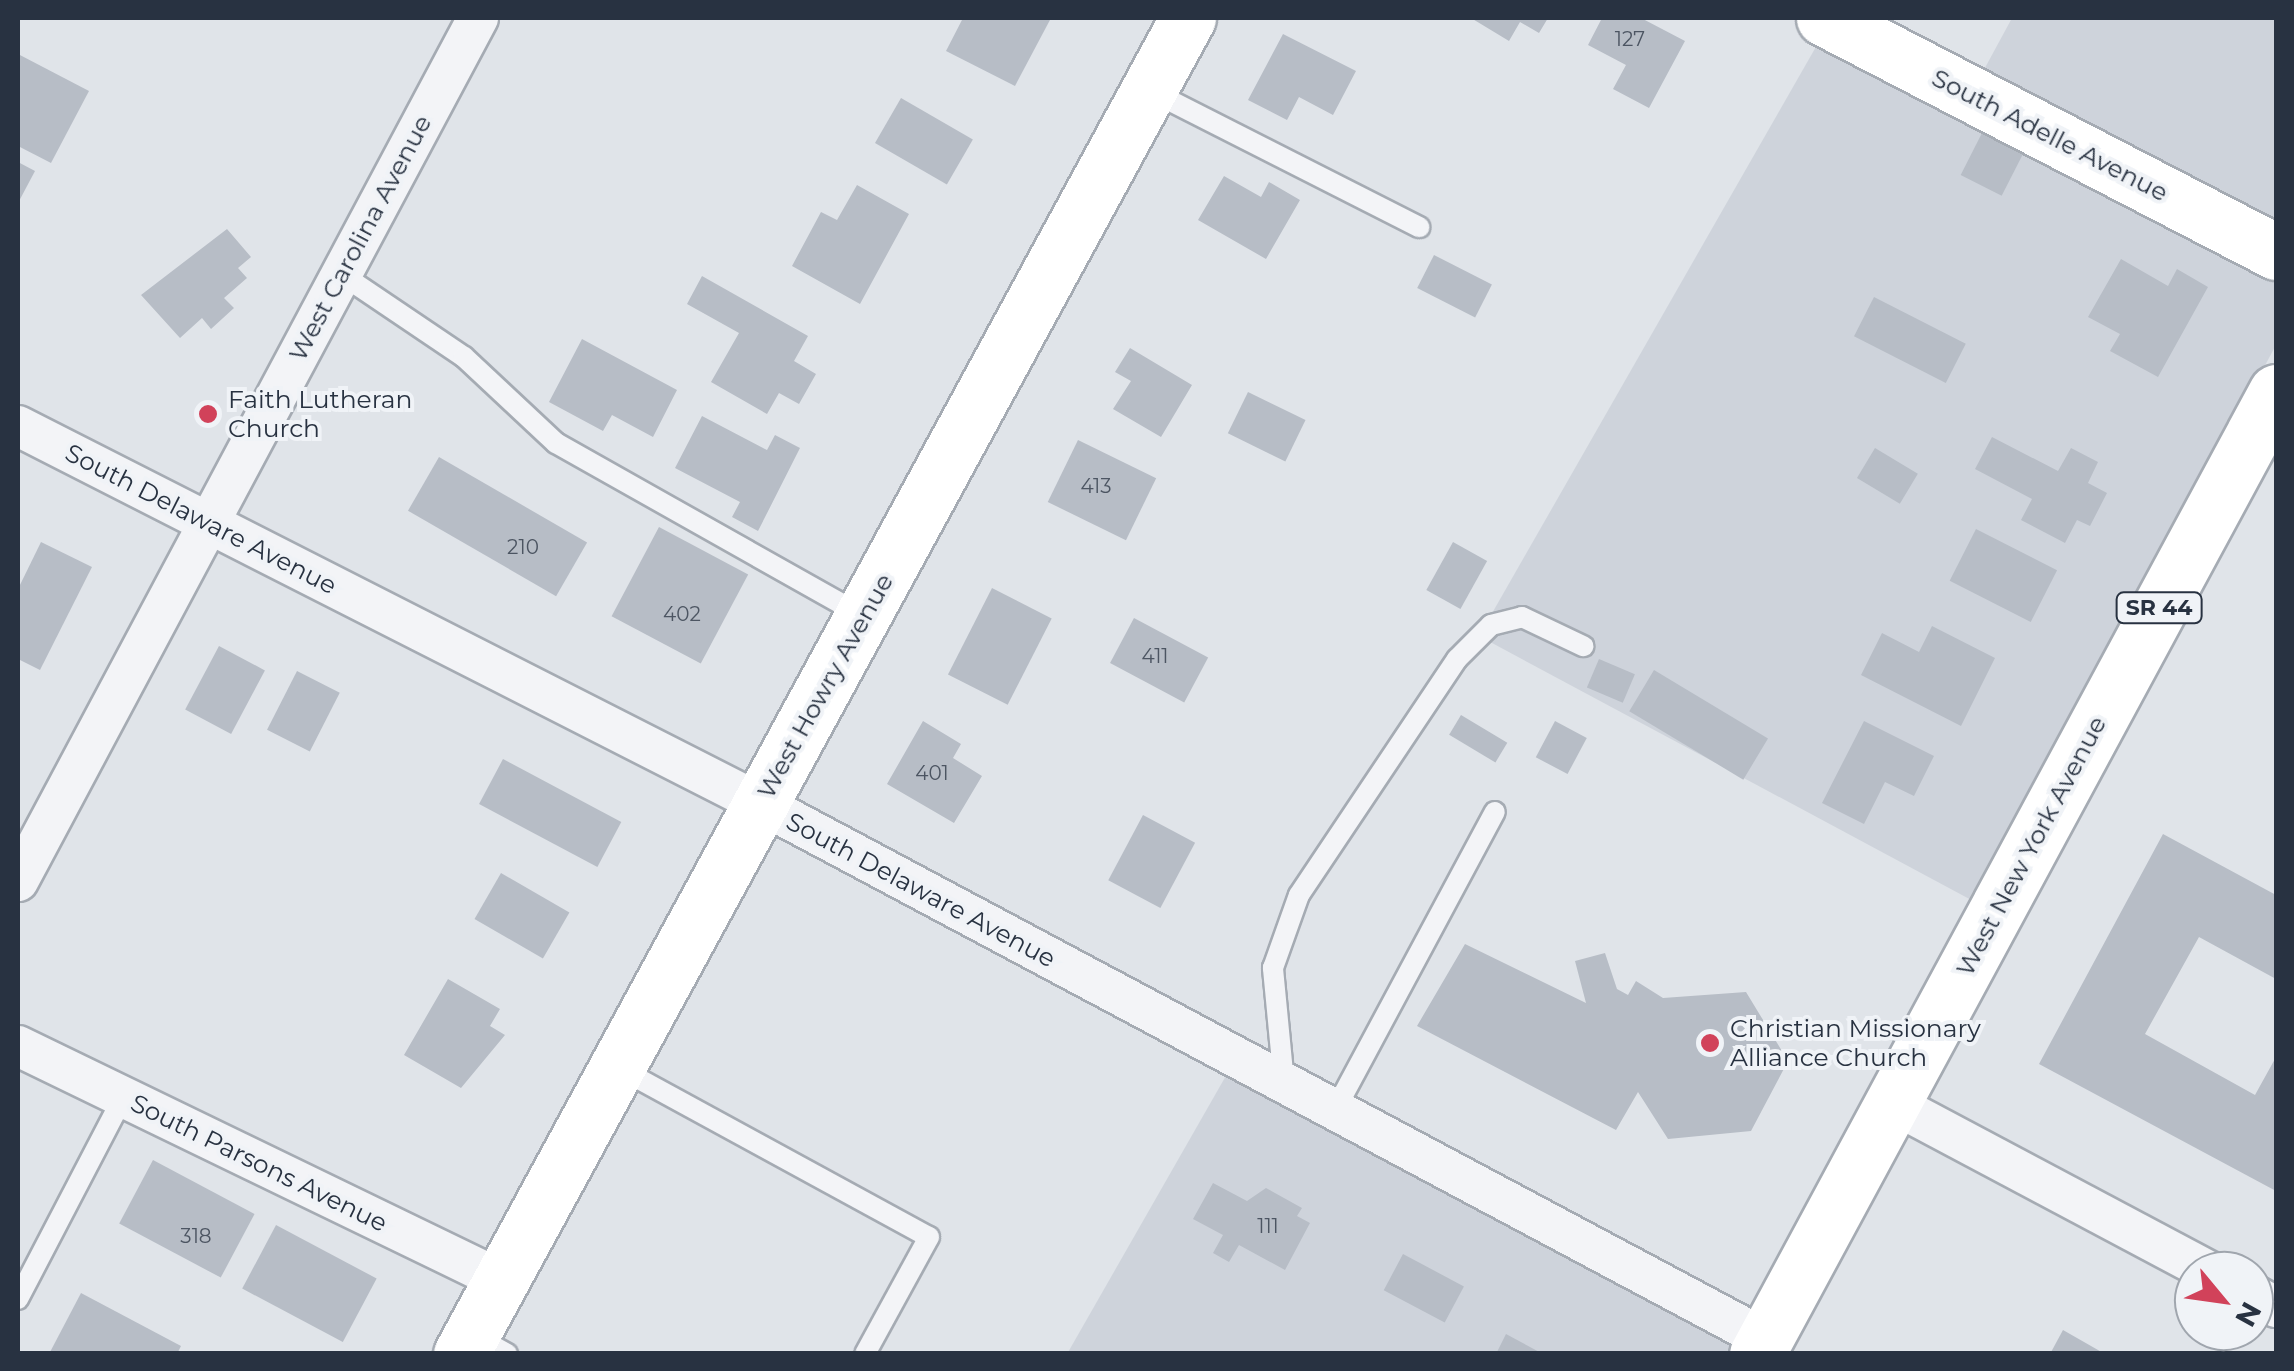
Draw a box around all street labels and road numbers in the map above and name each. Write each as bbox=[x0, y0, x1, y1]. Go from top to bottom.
street label: South Adelle Avenue bbox=[1927, 62, 2173, 208]
street label: West Carolina Avenue bbox=[282, 110, 438, 366]
street label: South Delaware Avenue bbox=[60, 437, 342, 601]
street label: West Howry Avenue bbox=[751, 568, 899, 804]
road number: SR 44 bbox=[2114, 591, 2204, 625]
street label: West New York Avenue bbox=[1950, 711, 2112, 981]
street label: South Delaware Avenue bbox=[781, 806, 1061, 974]
street label: South Parsons Avenue bbox=[126, 1088, 392, 1238]

